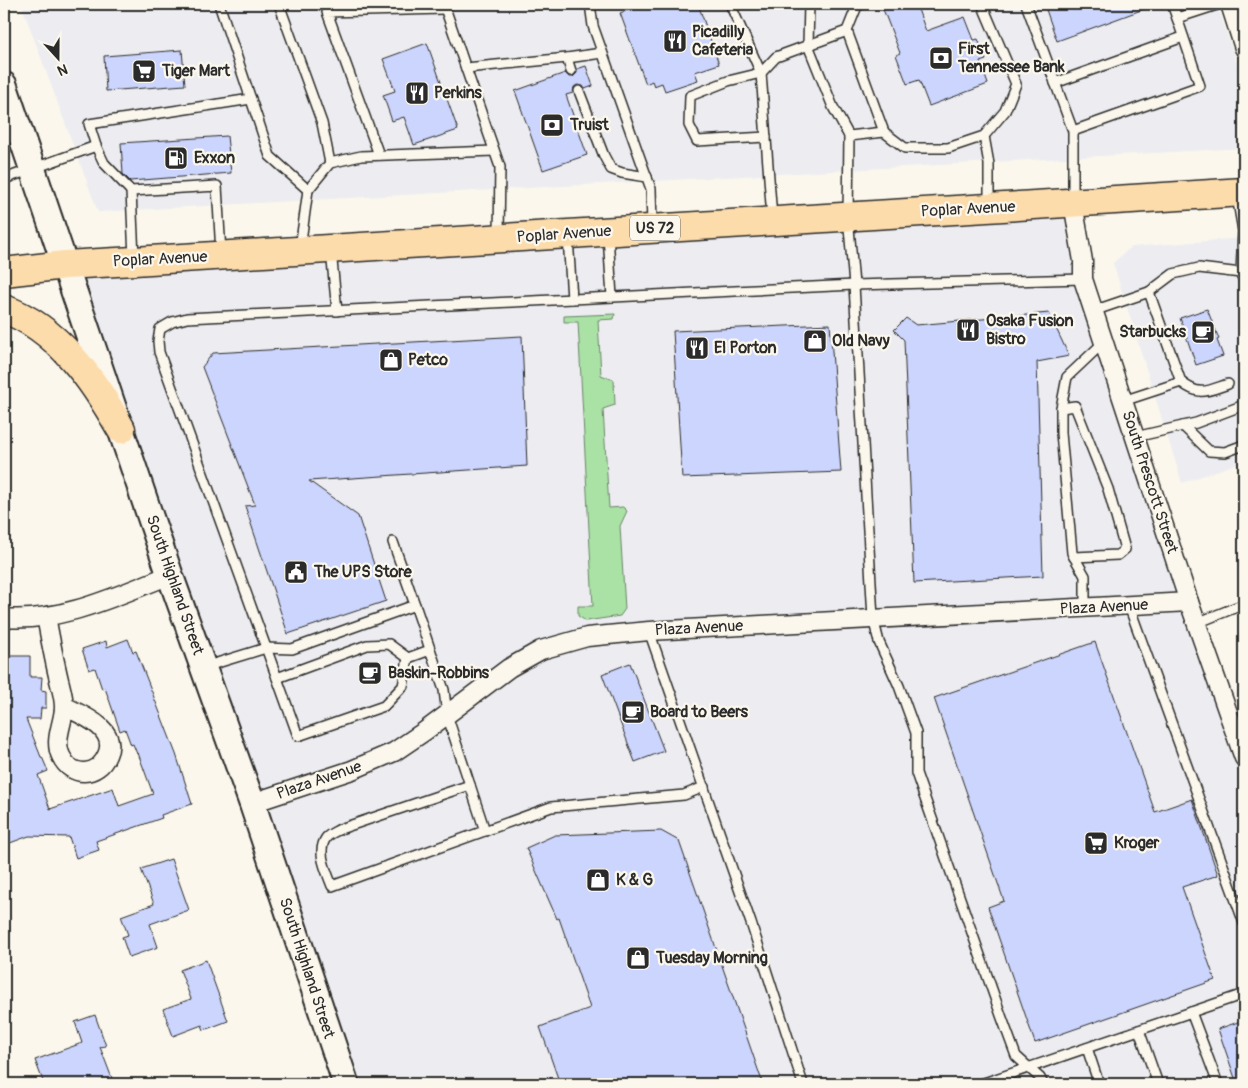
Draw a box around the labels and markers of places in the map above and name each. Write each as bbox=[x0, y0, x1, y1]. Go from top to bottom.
place label: Picadilly Cafeteria bbox=[692, 22, 754, 60]
restaurant icon: Picadilly Cafeteria bbox=[662, 28, 688, 54]
place label: First Tennessee Bank bbox=[957, 39, 1065, 77]
bank icon: First Tennessee Bank bbox=[928, 45, 954, 71]
supermarket icon: Tiger Mart bbox=[131, 58, 157, 84]
place label: Tiger Mart bbox=[161, 61, 231, 81]
restaurant icon: Perkins bbox=[404, 80, 430, 106]
place label: Perkins bbox=[434, 83, 483, 103]
bank icon: Truist bbox=[539, 112, 565, 138]
place label: Truist bbox=[569, 115, 609, 135]
fuel station icon: Exxon bbox=[163, 145, 189, 171]
place label: Exxon bbox=[194, 148, 235, 168]
place label: Osaka Fusion Bistro bbox=[986, 311, 1074, 349]
restaurant icon: Osaka Fusion Bistro bbox=[955, 317, 981, 343]
cafe icon: Starbucks bbox=[1190, 319, 1216, 345]
place label: Starbucks bbox=[1119, 322, 1187, 342]
shop icon: Old Navy bbox=[802, 328, 828, 354]
place label: Old Navy bbox=[832, 331, 890, 351]
restaurant icon: El Porton bbox=[684, 335, 710, 361]
place label: El Porton bbox=[714, 338, 777, 358]
shop icon: Petco bbox=[378, 347, 404, 373]
place label: Petco bbox=[408, 350, 448, 370]
public building icon: The UPS Store bbox=[283, 559, 309, 585]
place label: The UPS Store bbox=[313, 562, 413, 582]
cafe icon: Baskin-Robbins bbox=[357, 660, 383, 686]
place label: Baskin-Robbins bbox=[388, 663, 490, 683]
cafe icon: Board to Beers bbox=[620, 699, 646, 725]
place label: Board to Beers bbox=[650, 702, 749, 722]
supermarket icon: Kroger bbox=[1083, 830, 1109, 856]
place label: Kroger bbox=[1114, 833, 1160, 853]
shop icon: K & G bbox=[585, 867, 611, 893]
place label: K & G bbox=[616, 870, 654, 890]
shop icon: Tuesday Morning bbox=[625, 945, 651, 971]
place label: Tuesday Morning bbox=[655, 948, 768, 968]

